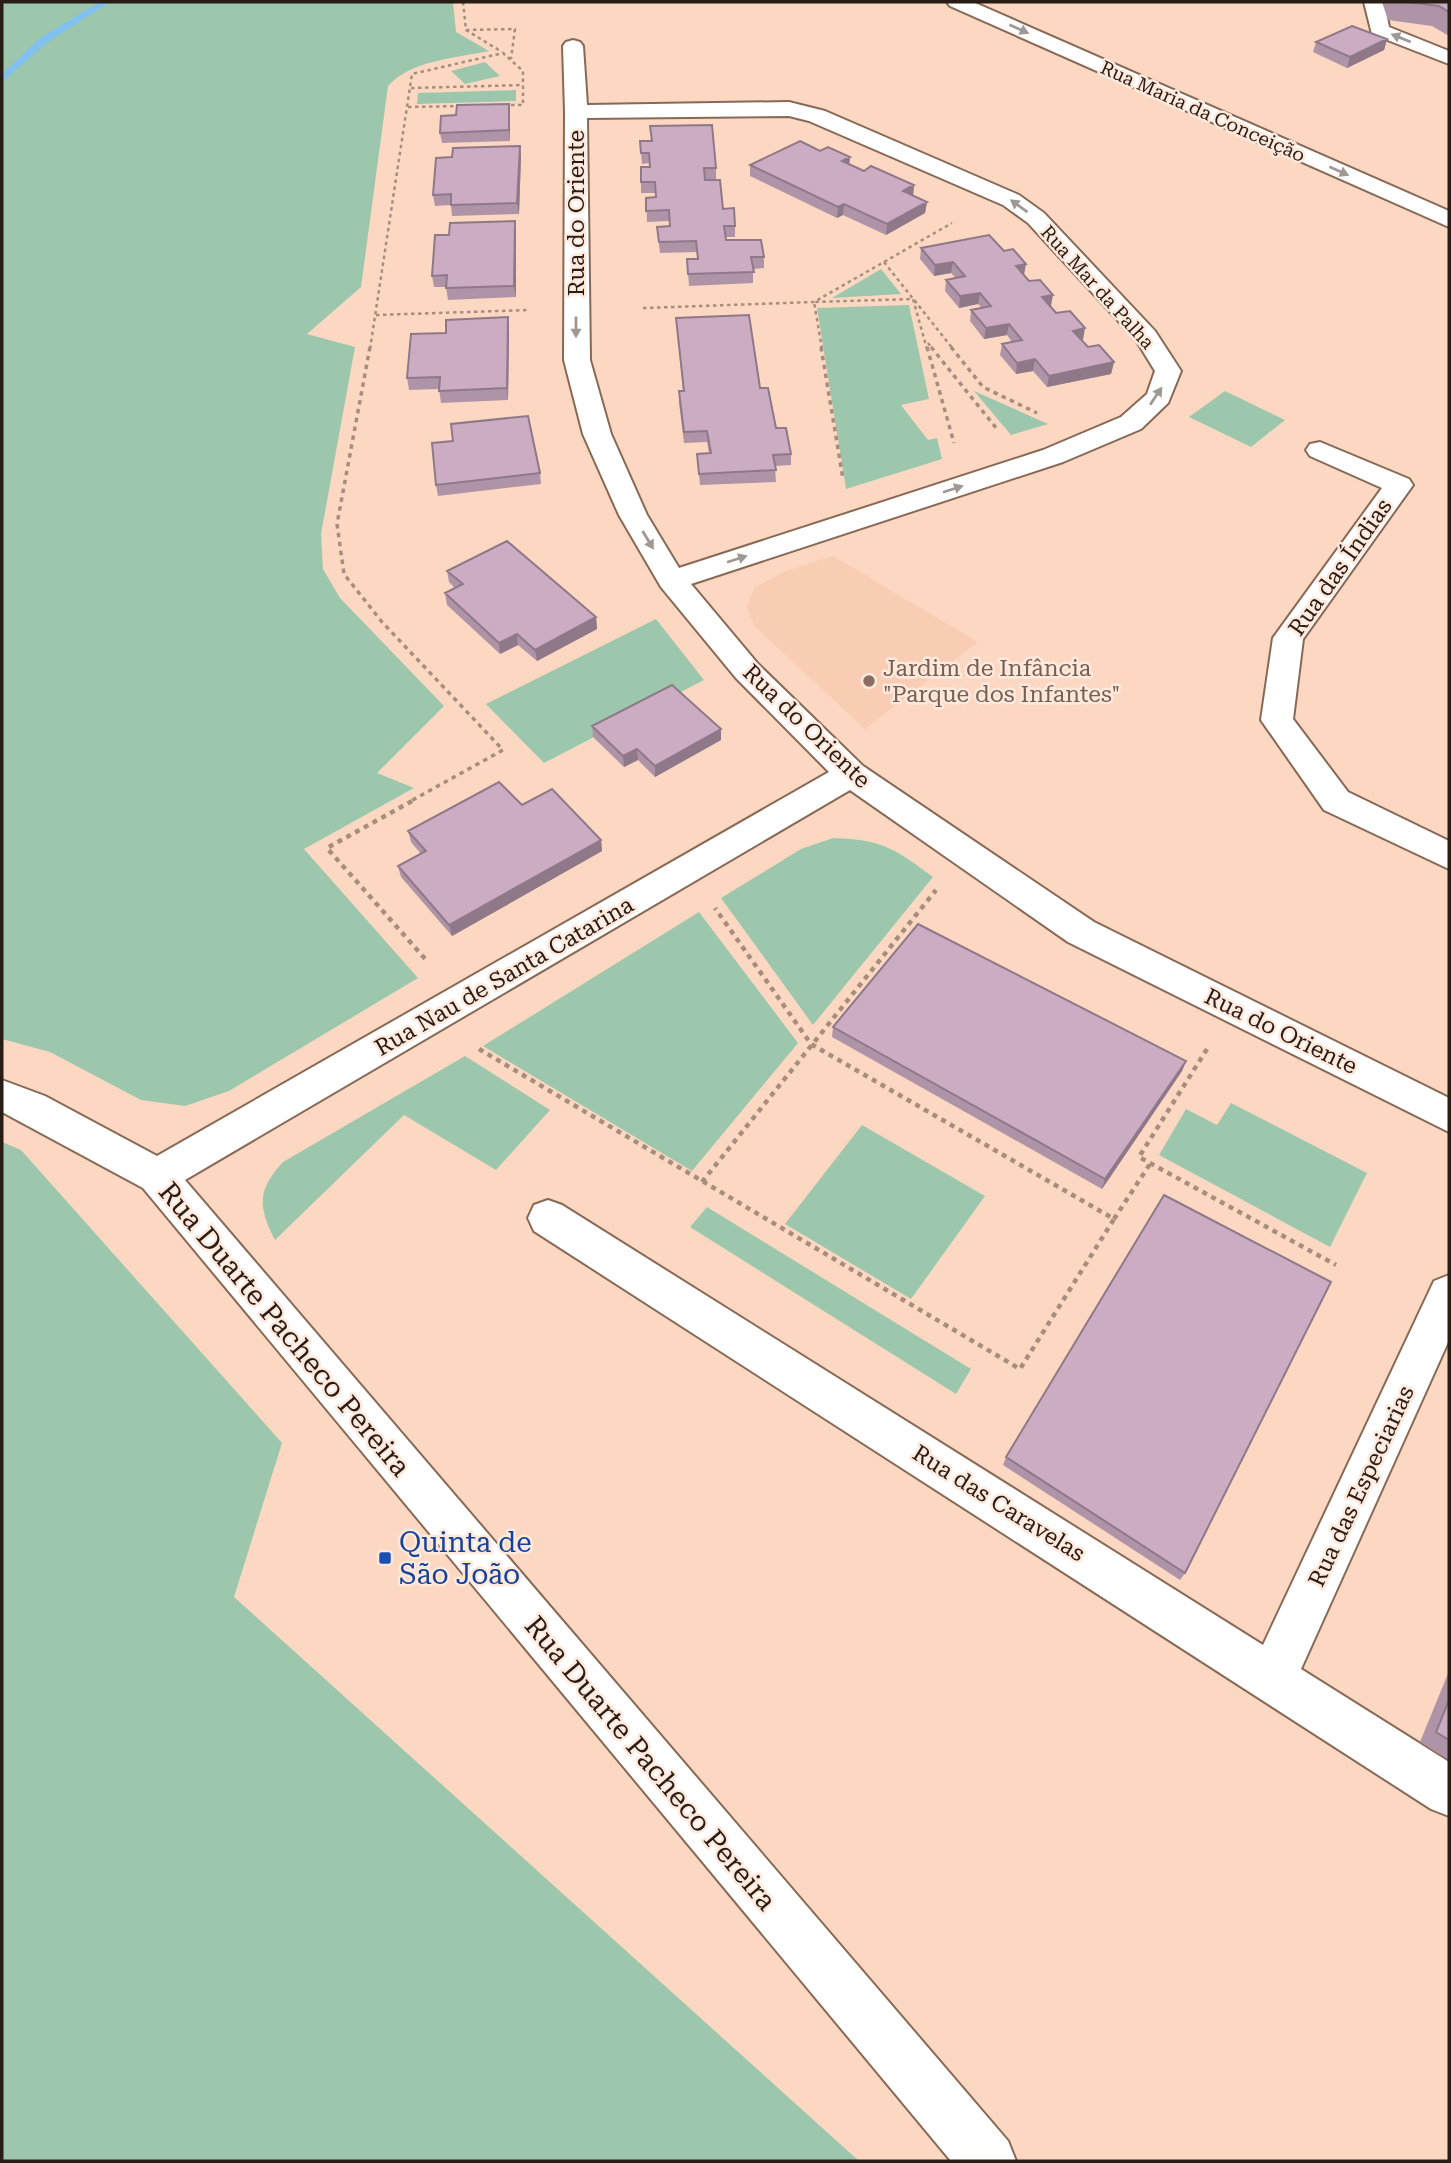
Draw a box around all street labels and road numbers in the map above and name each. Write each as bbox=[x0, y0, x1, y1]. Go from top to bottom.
street label: Rua Maria da Conceição bbox=[1097, 56, 1309, 167]
street label: Rua do Oriente bbox=[563, 130, 590, 296]
street label: Rua Mar da Palha bbox=[1036, 221, 1160, 354]
street label: Rua das Índias bbox=[1283, 494, 1398, 641]
street label: Rua do Oriente bbox=[737, 659, 876, 794]
street label: Rua Nau de Santa Catarina bbox=[370, 891, 639, 1062]
street label: Rua do Oriente bbox=[1200, 983, 1361, 1080]
street label: Rua Duarte Pacheco Pereira bbox=[152, 1176, 417, 1483]
street label: Rua das Especiarias bbox=[1303, 1381, 1420, 1591]
street label: Rua das Caravelas bbox=[908, 1440, 1090, 1567]
street label: Rua Duarte Pacheco Pereira bbox=[518, 1610, 783, 1917]

